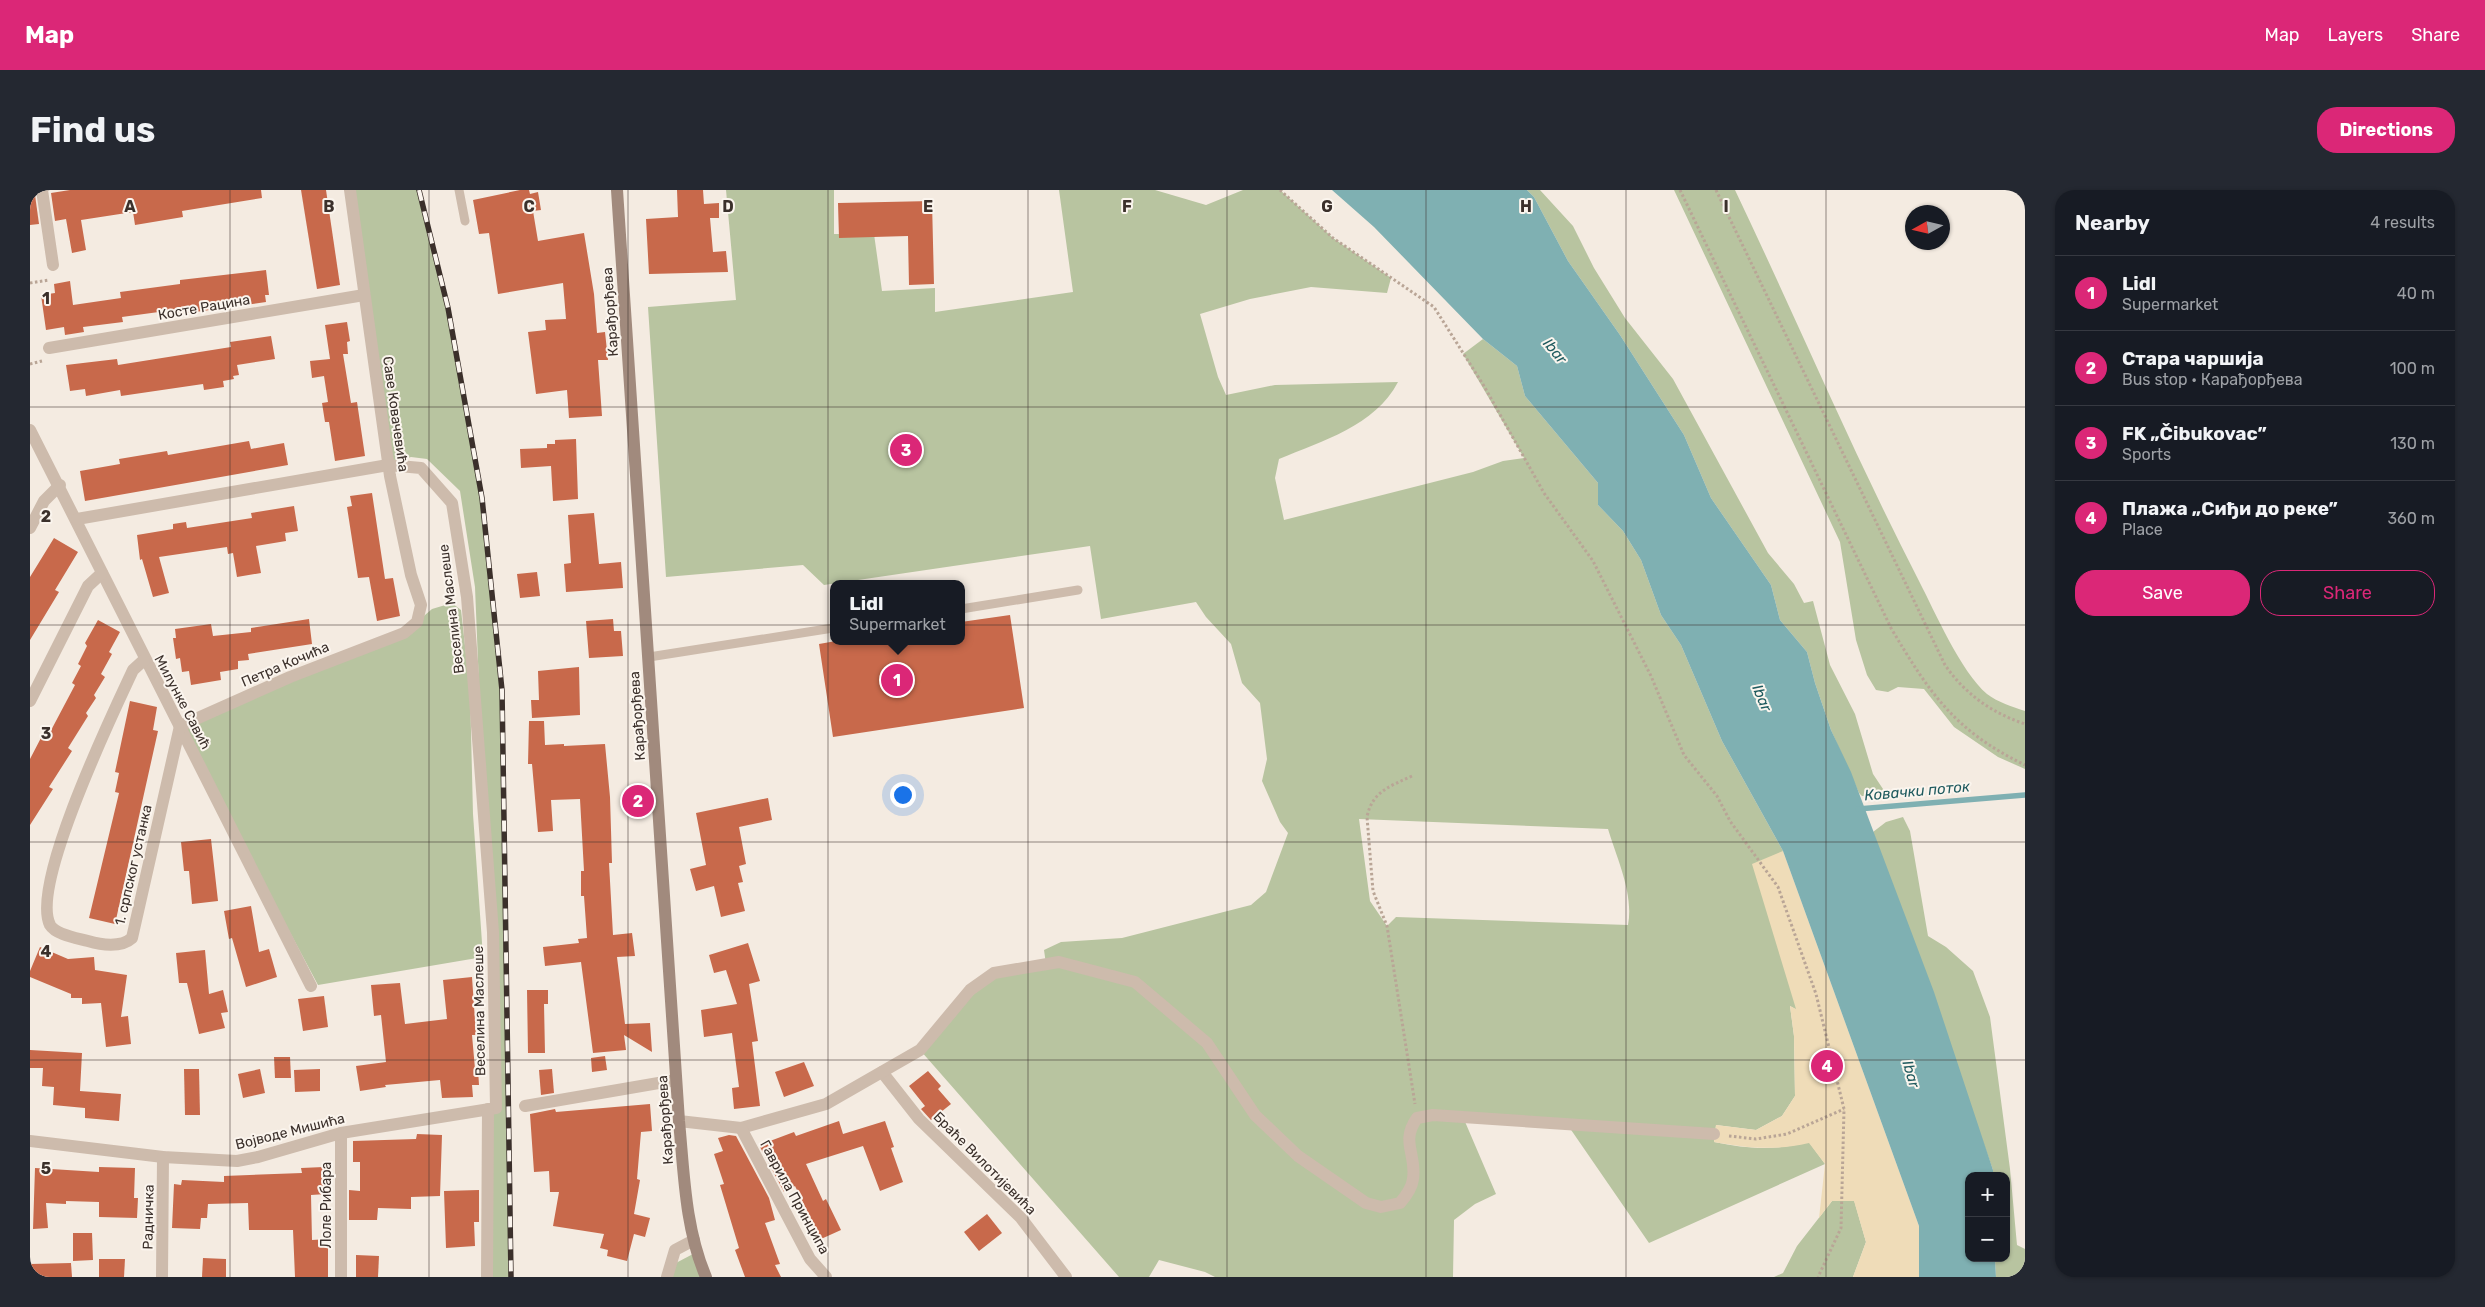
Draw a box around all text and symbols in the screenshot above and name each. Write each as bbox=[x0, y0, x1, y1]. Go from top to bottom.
text: Map bbox=[25, 21, 74, 49]
text: Map bbox=[2265, 24, 2300, 46]
text: Layers bbox=[2328, 24, 2383, 46]
text: Share bbox=[2411, 24, 2460, 46]
button: Directions bbox=[2317, 107, 2455, 153]
text: Find us bbox=[30, 109, 155, 151]
text: A bbox=[124, 197, 136, 216]
text: B bbox=[323, 197, 335, 216]
text: C bbox=[523, 197, 535, 216]
text: D bbox=[722, 197, 734, 216]
text: E bbox=[923, 197, 933, 216]
text: F bbox=[1122, 197, 1132, 216]
text: G bbox=[1321, 197, 1333, 216]
text: H bbox=[1520, 197, 1532, 216]
text: I bbox=[1723, 197, 1729, 216]
north arrow bbox=[1905, 205, 1950, 250]
text: Nearby bbox=[2075, 210, 2150, 235]
text: 4 results bbox=[2370, 213, 2435, 232]
street label: Карађорђева bbox=[599, 267, 622, 357]
text: Lidl bbox=[2122, 272, 2156, 295]
text: 1 bbox=[2087, 284, 2095, 303]
text: 40 m bbox=[2397, 284, 2435, 303]
text: 1 bbox=[42, 289, 50, 308]
street label: Косте Рацина bbox=[157, 291, 251, 324]
text: Supermarket bbox=[2122, 295, 2218, 314]
water label: Ibar bbox=[1539, 335, 1572, 368]
text: Стара чаршија bbox=[2122, 347, 2264, 370]
street label: Саве Ковачевића bbox=[379, 355, 412, 473]
text: 2 bbox=[2086, 359, 2096, 378]
text: 100 m bbox=[2390, 359, 2435, 378]
text: Bus stop · Карађорђева bbox=[2122, 370, 2303, 389]
text: FK „Čibukovac” bbox=[2122, 422, 2267, 445]
pin: 3 bbox=[890, 431, 922, 469]
text: 3 bbox=[2086, 434, 2096, 453]
text: 130 m bbox=[2390, 434, 2435, 453]
text: Sports bbox=[2122, 445, 2171, 464]
text: Плажа „Сиђи до реке” bbox=[2122, 497, 2338, 520]
text: 2 bbox=[41, 507, 51, 526]
text: 4 bbox=[2086, 509, 2096, 528]
text: 360 m bbox=[2387, 509, 2435, 528]
text: Place bbox=[2122, 520, 2163, 539]
street label: Веселина Маслеше bbox=[435, 543, 468, 675]
button: Save bbox=[2075, 570, 2250, 616]
button: Share bbox=[2260, 570, 2435, 616]
popup bbox=[830, 580, 965, 645]
text: Lidl bbox=[849, 592, 884, 615]
text: Supermarket bbox=[849, 615, 946, 634]
street label: Петра Кочића bbox=[239, 638, 332, 691]
street label: Милунке Савић bbox=[151, 652, 215, 752]
pin: 1 bbox=[881, 661, 913, 699]
street label: Карађорђева bbox=[626, 671, 649, 761]
water label: Ibar bbox=[1748, 682, 1776, 715]
text: 3 bbox=[41, 724, 51, 743]
water label: Ковачки поток bbox=[1864, 777, 1972, 805]
pin: 2 bbox=[622, 782, 654, 820]
your location bbox=[890, 782, 916, 808]
street label: 1. српског устанка bbox=[111, 803, 156, 927]
text: 4 bbox=[41, 942, 52, 961]
street label: Веселина Маслеше bbox=[470, 945, 489, 1076]
pin: 4 bbox=[1811, 1047, 1843, 1085]
water label: Ibar bbox=[1898, 1058, 1924, 1091]
street label: Карађорђева bbox=[654, 1075, 677, 1165]
street label: Браће Вилотијевића bbox=[930, 1108, 1040, 1218]
street label: Војводе Мишића bbox=[234, 1110, 347, 1153]
street label: Гаврила Принципа bbox=[756, 1137, 833, 1257]
text: 5 bbox=[41, 1159, 51, 1178]
street label: Лоле Рибара bbox=[318, 1162, 335, 1248]
map controls bbox=[1965, 1172, 2010, 1262]
button: + bbox=[1965, 1172, 2010, 1217]
street label: Радничка bbox=[139, 1184, 158, 1250]
button: − bbox=[1965, 1217, 2010, 1262]

